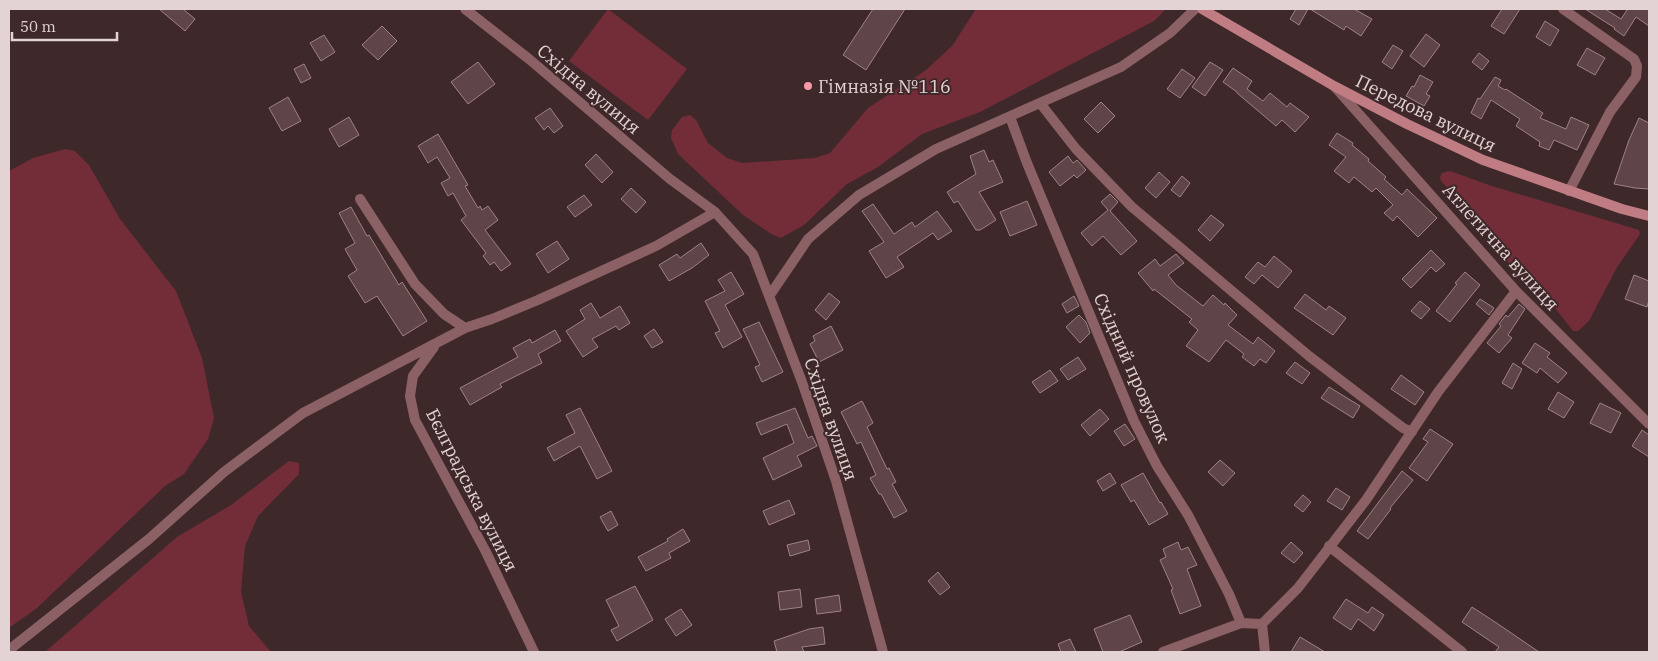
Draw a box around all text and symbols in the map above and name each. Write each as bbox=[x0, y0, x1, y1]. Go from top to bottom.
scale bar bbox=[12, 10, 118, 42]
text: 50 m bbox=[20, 17, 56, 36]
street label: Східна вулиця bbox=[532, 39, 646, 139]
street label: Передова вулиця bbox=[1352, 69, 1500, 157]
place label: Гімназія №116 bbox=[818, 75, 951, 98]
marker: Гімназія №116 bbox=[802, 80, 814, 92]
street label: Атлетична вулиця bbox=[1438, 179, 1564, 315]
street label: Східний провулок bbox=[1089, 289, 1176, 447]
street label: Східна вулиця bbox=[799, 355, 863, 483]
street label: Бєлградська вулиця bbox=[421, 405, 523, 575]

